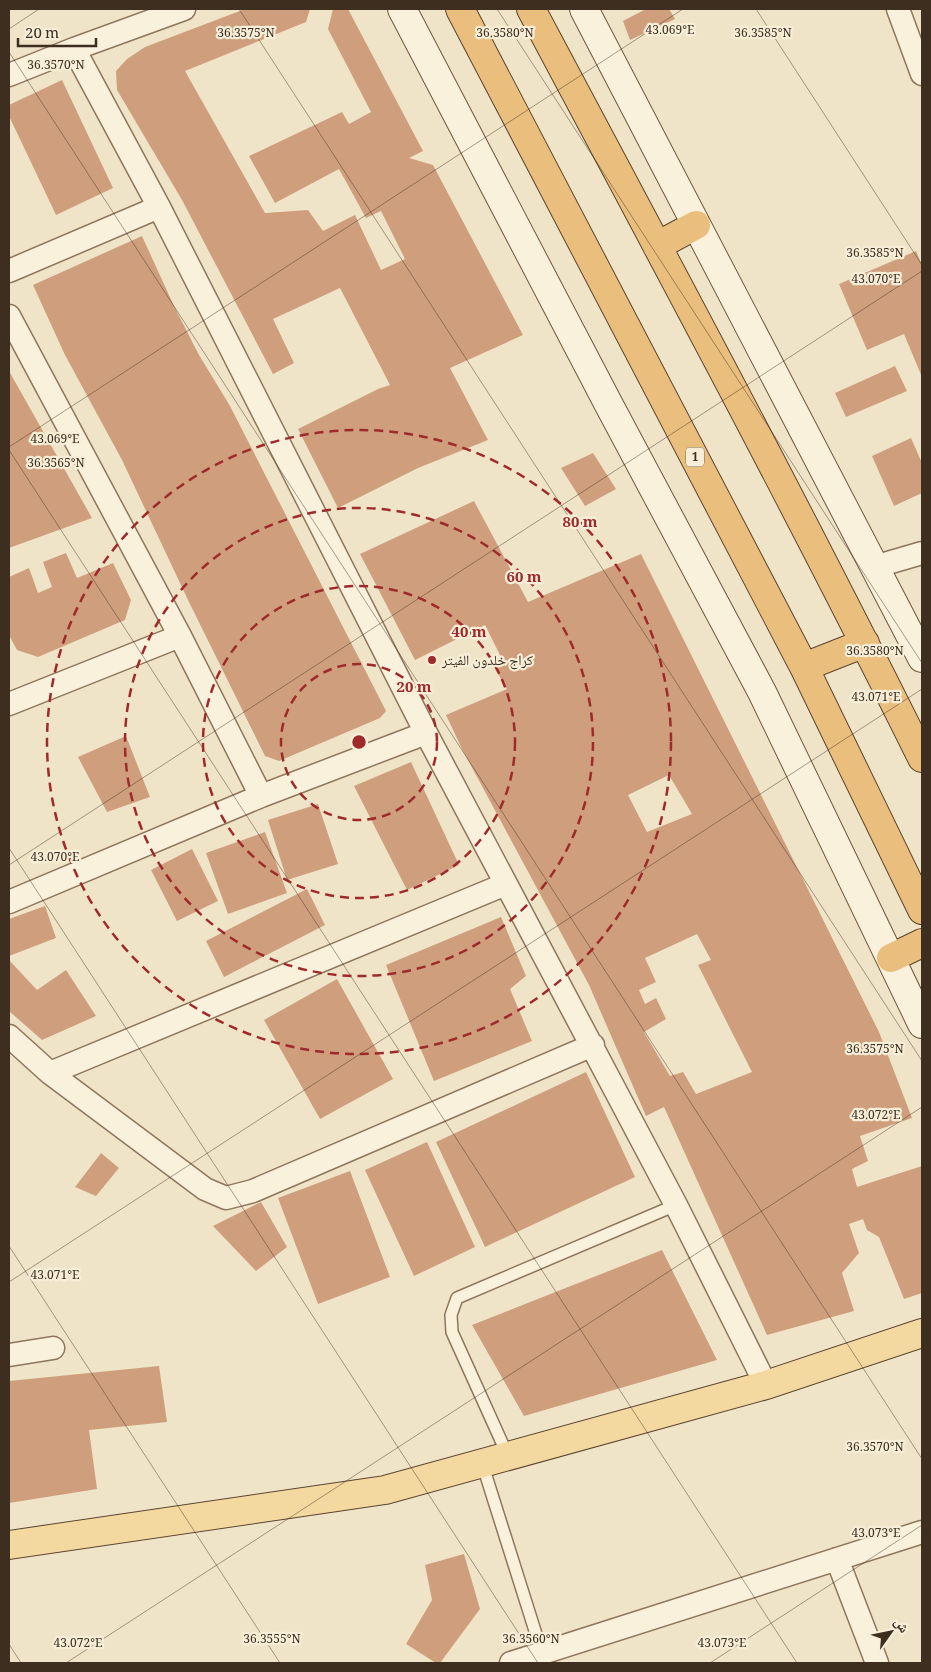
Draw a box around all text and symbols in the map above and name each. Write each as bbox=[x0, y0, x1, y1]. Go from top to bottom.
scale bar bbox=[18, 15, 95, 47]
text: 43.069°E bbox=[645, 21, 695, 42]
text: 20 m bbox=[25, 22, 59, 48]
text: 36.3575°N bbox=[217, 24, 275, 45]
text: 36.3580°N bbox=[476, 24, 534, 45]
text: 36.3585°N bbox=[734, 24, 792, 45]
text: 36.3570°N bbox=[27, 56, 85, 77]
text: 36.3585°N bbox=[846, 244, 904, 265]
text: 43.070°E bbox=[851, 270, 901, 291]
text: 43.069°E bbox=[30, 430, 80, 451]
road number: 1 bbox=[686, 448, 704, 467]
text: 36.3565°N bbox=[27, 454, 85, 475]
text: 80 m bbox=[563, 511, 598, 537]
text: 60 m bbox=[507, 566, 542, 592]
text: 40 m bbox=[452, 621, 487, 647]
text: 36.3580°N bbox=[846, 642, 904, 663]
place label: كراج خلدون الفيتر bbox=[441, 650, 533, 674]
marker: كراج خلدون الفيتر bbox=[426, 654, 438, 666]
text: 20 m bbox=[397, 676, 432, 702]
text: 43.071°E bbox=[851, 688, 901, 709]
centre of rings bbox=[350, 733, 368, 751]
text: 43.070°E bbox=[30, 848, 80, 869]
text: 36.3575°N bbox=[846, 1040, 904, 1061]
text: 43.072°E bbox=[851, 1106, 901, 1127]
text: 43.071°E bbox=[30, 1266, 80, 1287]
text: 36.3570°N bbox=[846, 1438, 904, 1459]
text: 43.073°E bbox=[851, 1524, 901, 1545]
north arrow bbox=[866, 1607, 916, 1657]
text: ش bbox=[886, 1613, 914, 1639]
text: 36.3555°N bbox=[243, 1630, 301, 1651]
text: 36.3560°N bbox=[502, 1630, 560, 1651]
text: 43.072°E bbox=[53, 1634, 103, 1655]
text: 43.073°E bbox=[697, 1634, 747, 1655]

